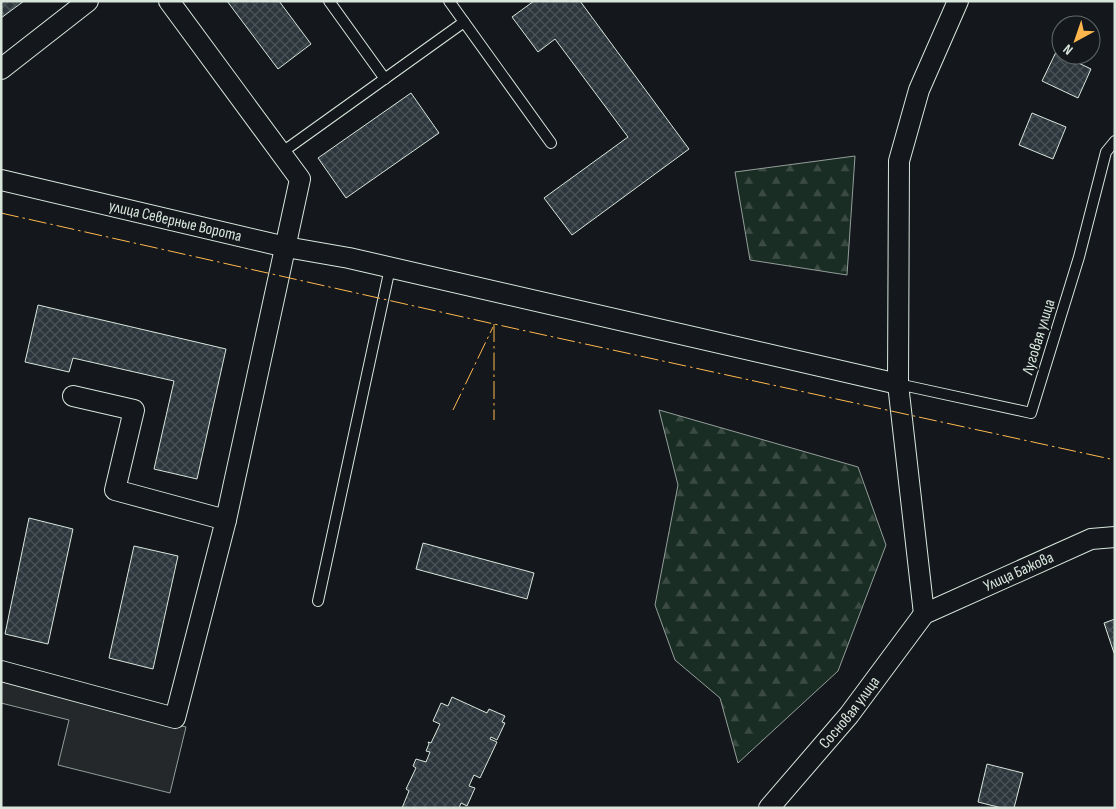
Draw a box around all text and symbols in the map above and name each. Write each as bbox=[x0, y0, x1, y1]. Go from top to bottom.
north arrow bbox=[1051, 15, 1101, 65]
text: N bbox=[1060, 41, 1076, 58]
street label: улица Северные Ворота bbox=[107, 196, 244, 246]
street label: Луговая улица bbox=[1018, 297, 1059, 378]
street label: Улица Бажова bbox=[980, 548, 1056, 596]
street label: Сосновая улица bbox=[815, 673, 884, 752]

